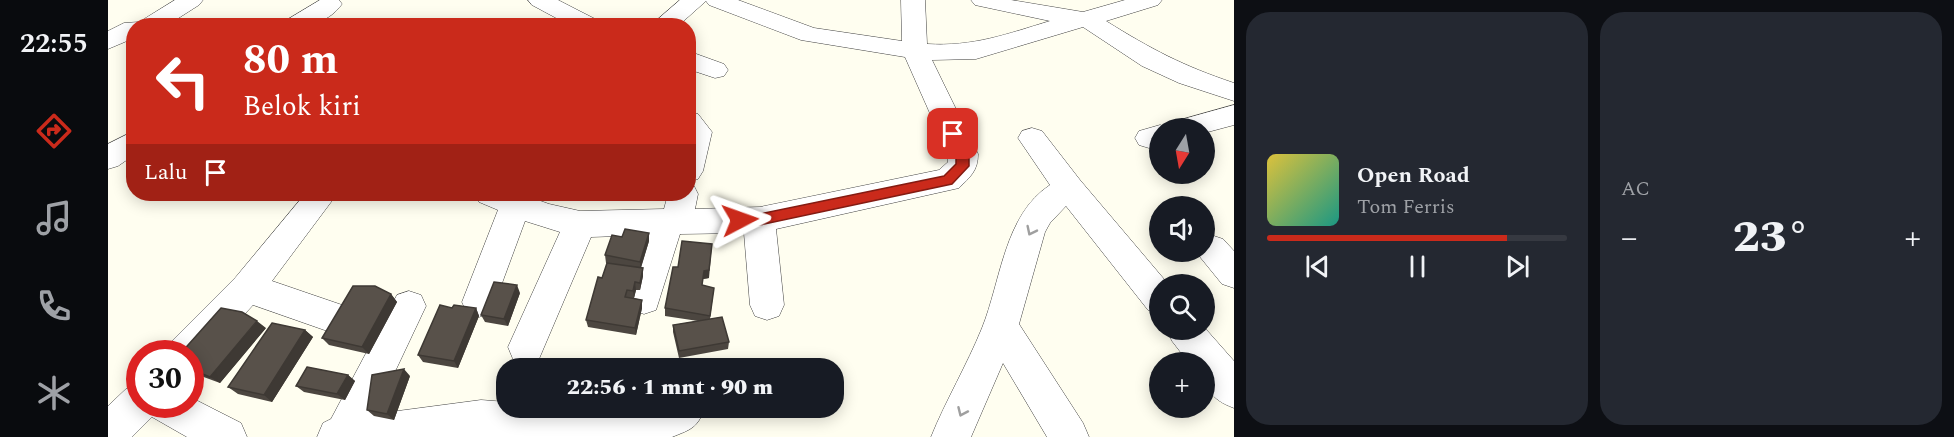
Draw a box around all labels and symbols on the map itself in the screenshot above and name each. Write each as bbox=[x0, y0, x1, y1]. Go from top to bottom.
pin bbox=[927, 108, 978, 159]
north arrow bbox=[1149, 118, 1215, 184]
position arrow bbox=[708, 188, 772, 252]
one-way arrow bbox=[1027, 224, 1039, 235]
speed limit sign: 30 bbox=[126, 340, 204, 418]
one-way arrow bbox=[958, 406, 970, 417]

